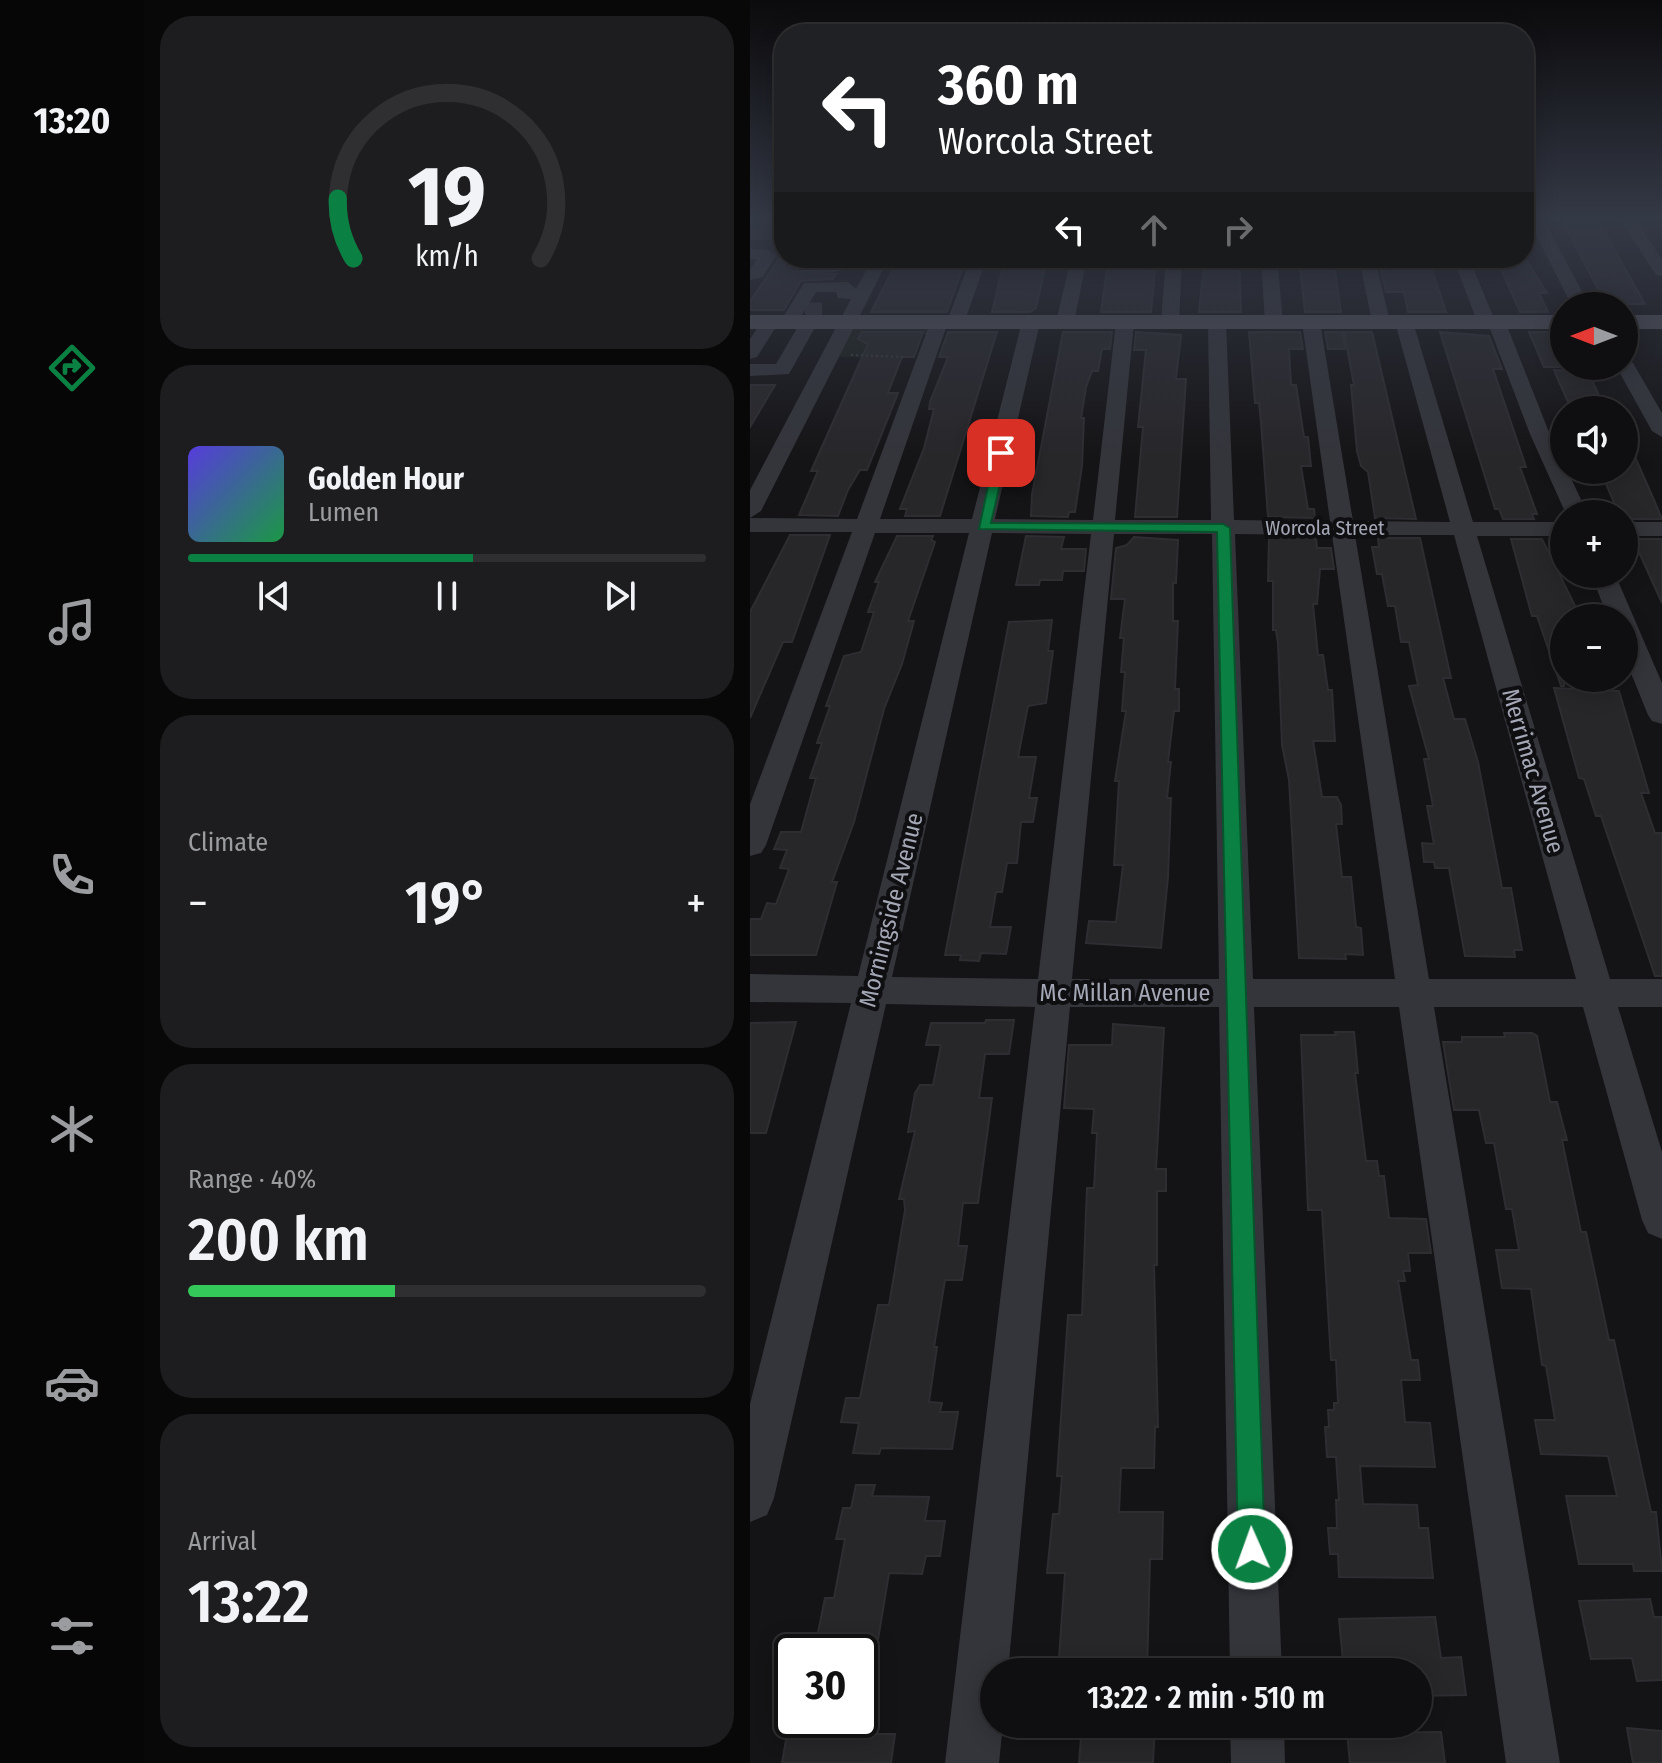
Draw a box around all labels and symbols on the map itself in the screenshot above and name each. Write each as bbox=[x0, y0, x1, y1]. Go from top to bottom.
north arrow bbox=[1550, 292, 1638, 380]
pin bbox=[967, 419, 1035, 487]
street label: Worcola Street bbox=[1265, 516, 1385, 540]
street label: Merrimac Avenue bbox=[1496, 685, 1570, 857]
street label: Morningside Avenue bbox=[853, 810, 929, 1010]
street label: Mc Millan Avenue bbox=[1040, 979, 1210, 1007]
position arrow bbox=[1210, 1507, 1294, 1591]
speed limit sign: 30 bbox=[774, 1634, 878, 1738]

